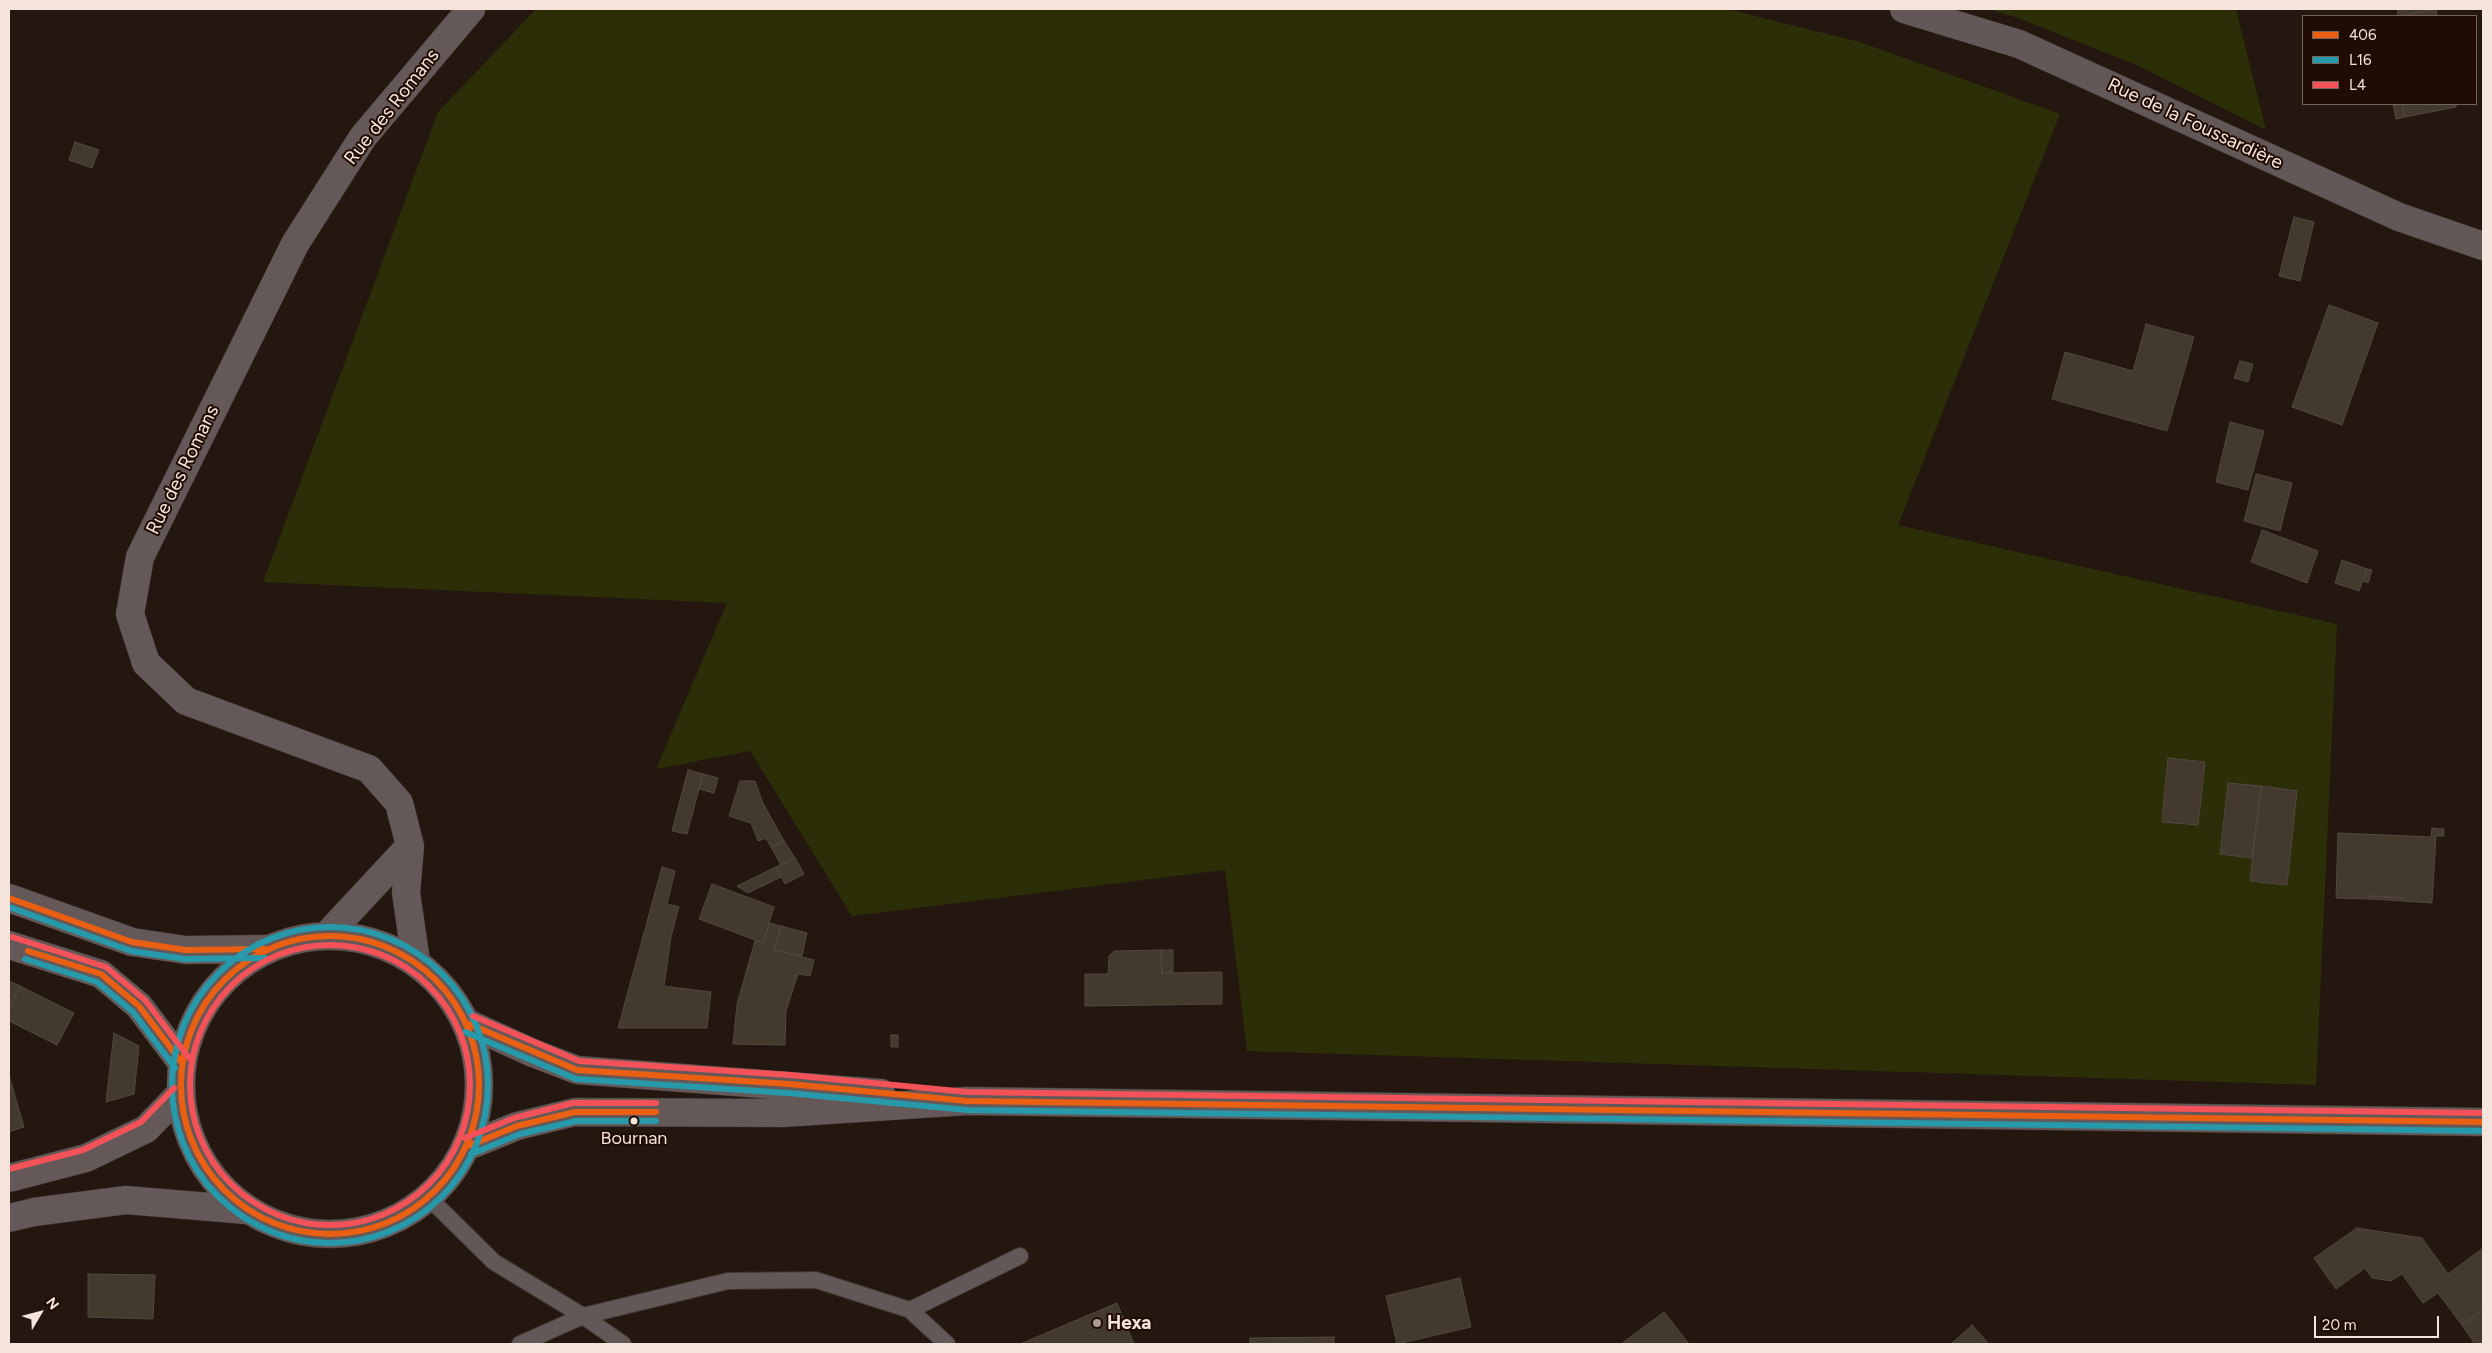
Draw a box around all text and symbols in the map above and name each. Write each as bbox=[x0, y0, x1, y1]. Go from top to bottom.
legend bbox=[2302, 15, 2477, 105]
text: 406 bbox=[2349, 26, 2376, 44]
street label: Rue des Romans bbox=[340, 44, 444, 170]
text: L16 bbox=[2349, 51, 2372, 69]
street label: Rue de la Foussardière bbox=[2104, 73, 2286, 175]
text: L4 bbox=[2349, 76, 2366, 94]
street label: Rue des Romans bbox=[142, 402, 224, 538]
marker: Bournan bbox=[629, 1116, 639, 1126]
place label: Bournan bbox=[601, 1128, 667, 1150]
north arrow bbox=[15, 1288, 65, 1338]
text: N bbox=[42, 1294, 62, 1313]
scale bar bbox=[2317, 1306, 2442, 1338]
place label: Hexa bbox=[1107, 1312, 1151, 1334]
text: 20 m bbox=[2322, 1316, 2356, 1334]
marker: Hexa bbox=[1091, 1317, 1103, 1329]

